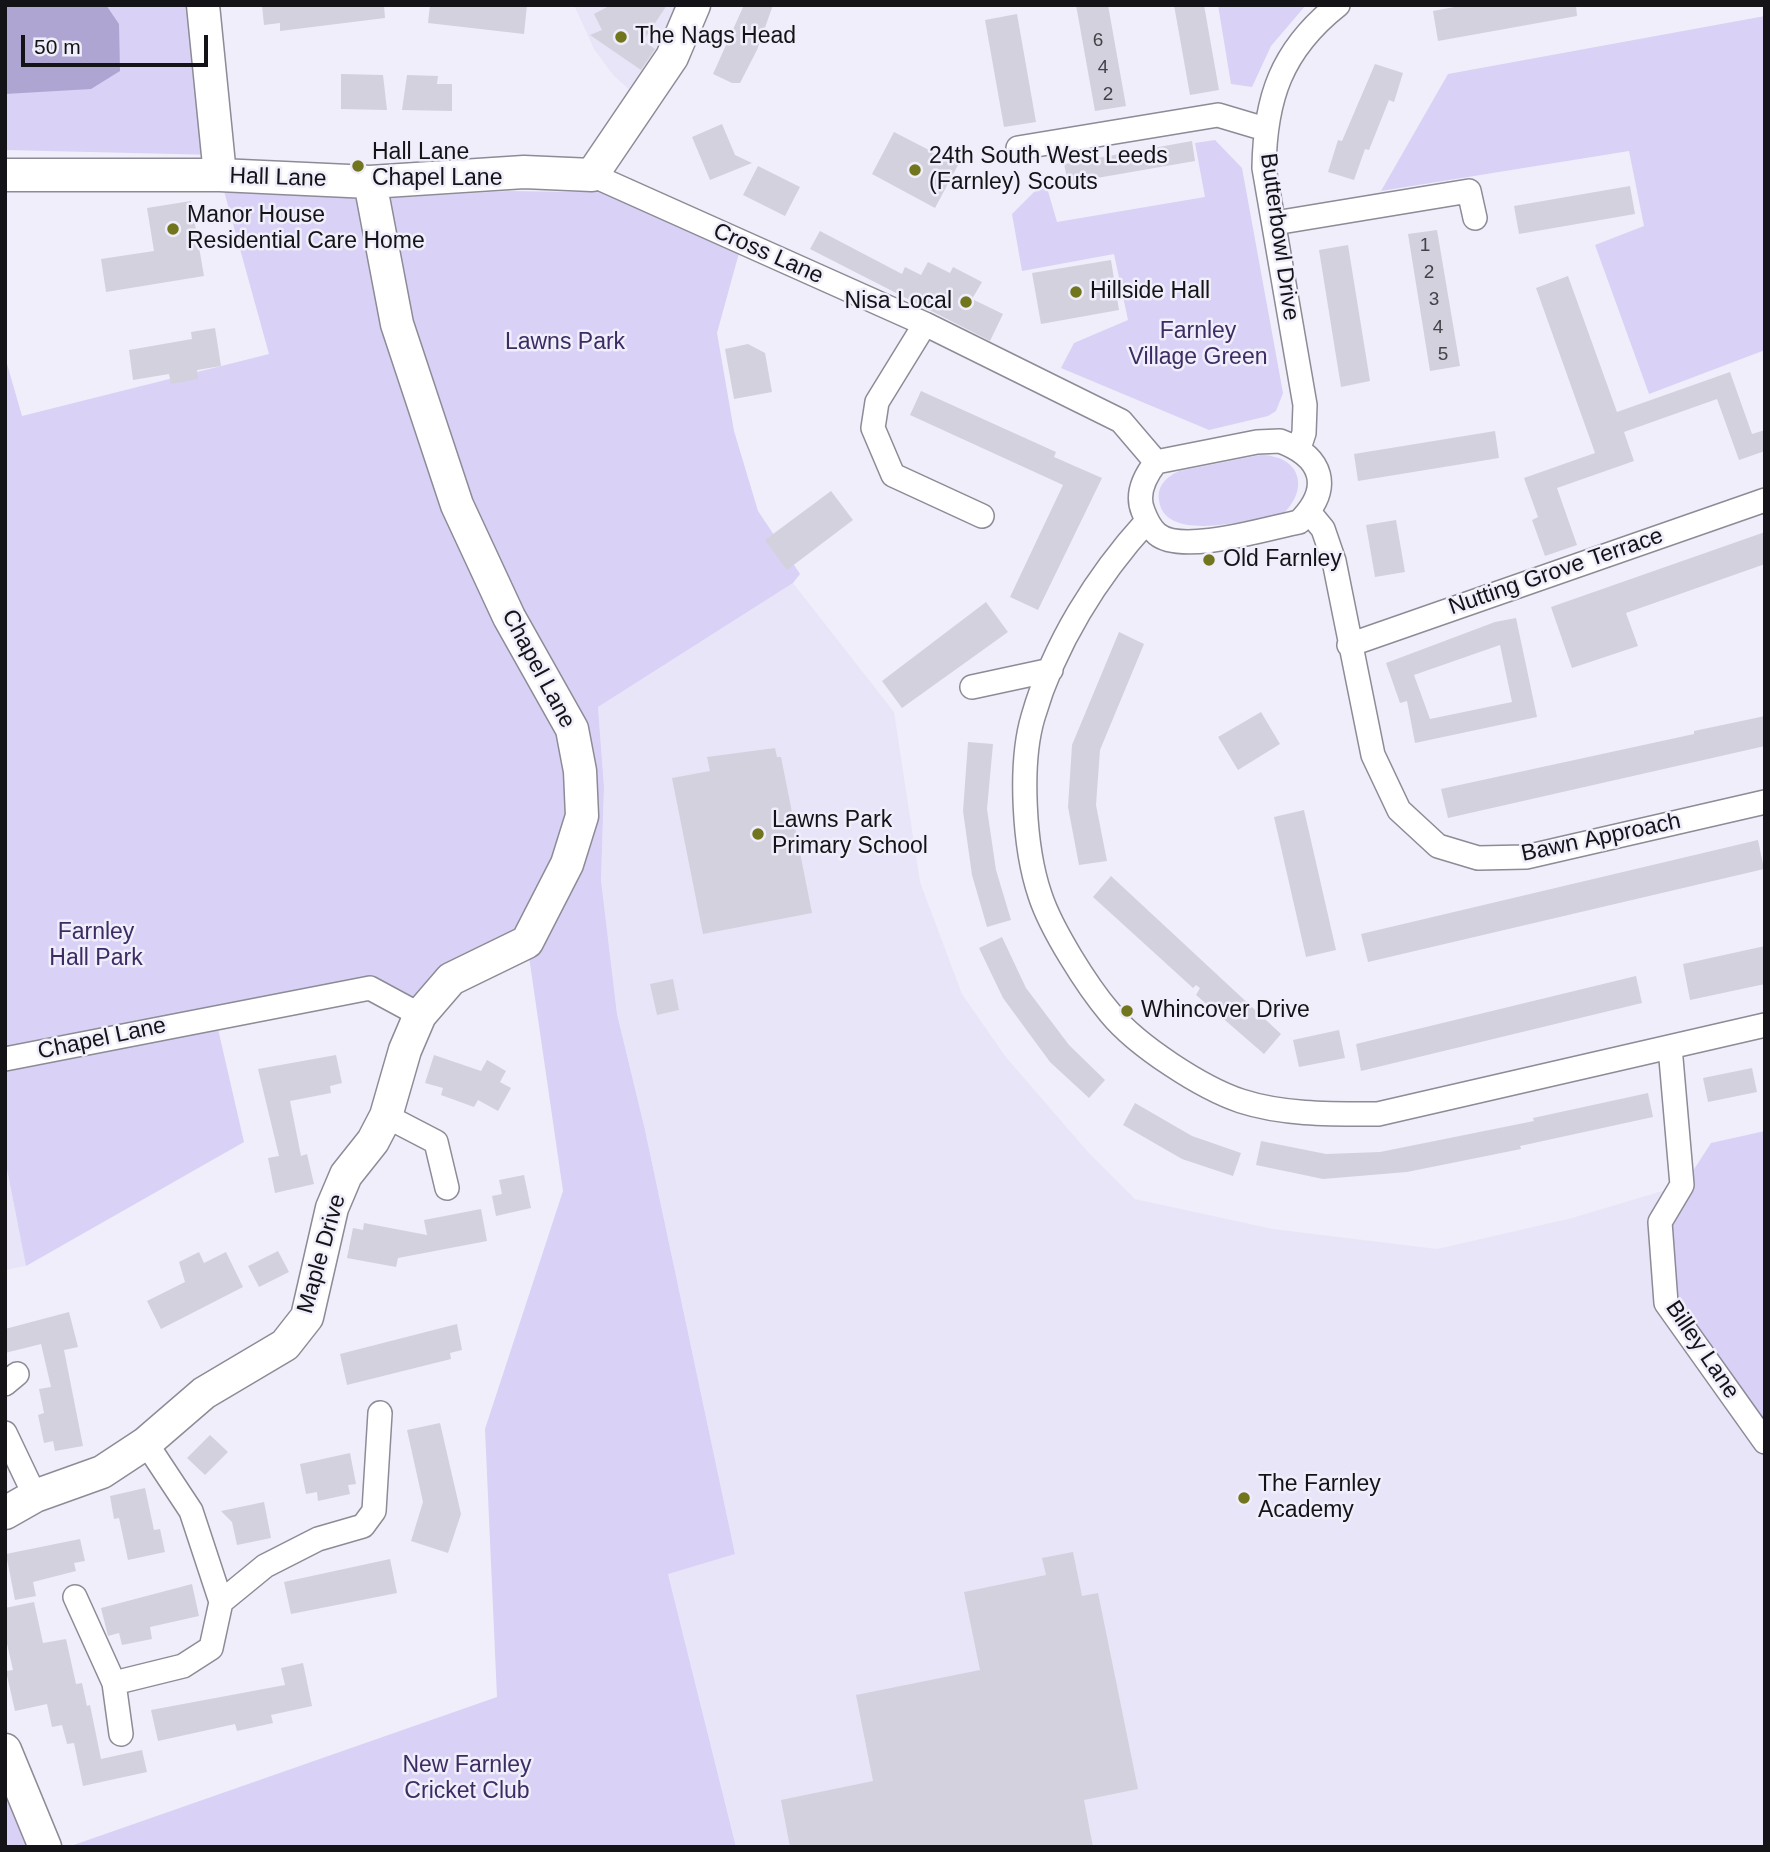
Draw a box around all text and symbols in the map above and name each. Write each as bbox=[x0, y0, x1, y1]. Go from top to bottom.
scale bar bbox=[24, 21, 212, 65]
place label: The Nags Head bbox=[635, 23, 796, 51]
marker: The Nags Head bbox=[613, 29, 629, 45]
house number: 6 bbox=[1093, 30, 1103, 52]
text: 50 m bbox=[34, 35, 81, 58]
house number: 4 bbox=[1098, 57, 1108, 79]
house number: 2 bbox=[1103, 84, 1113, 106]
place label: Hall Lane Chapel Lane bbox=[372, 139, 502, 193]
place label: 24th South West Leeds (Farnley) Scouts bbox=[929, 143, 1168, 197]
street label: Butterbowl Drive bbox=[1254, 152, 1304, 322]
marker: Hall Lane Chapel Lane bbox=[350, 158, 366, 174]
marker: 24th South West Leeds (Farnley) Scouts bbox=[907, 162, 923, 178]
street label: Hall Lane bbox=[229, 163, 327, 193]
place label: Manor House Residential Care Home bbox=[187, 202, 425, 256]
street label: Cross Lane bbox=[709, 217, 827, 291]
marker: Manor House Residential Care Home bbox=[165, 221, 181, 237]
house number: 1 bbox=[1420, 235, 1430, 257]
house number: 2 bbox=[1424, 262, 1434, 284]
place label: Hillside Hall bbox=[1090, 278, 1210, 306]
marker: Hillside Hall bbox=[1068, 284, 1084, 300]
place label: Nisa Local bbox=[845, 288, 952, 316]
house number: 3 bbox=[1429, 289, 1439, 311]
marker: Nisa Local bbox=[958, 294, 974, 310]
house number: 4 bbox=[1433, 317, 1443, 339]
park label: Farnley Village Green bbox=[1129, 318, 1267, 372]
park label: Lawns Park bbox=[505, 329, 625, 357]
house number: 5 bbox=[1438, 344, 1448, 366]
street label: Nutting Grove Terrace bbox=[1445, 522, 1667, 622]
place label: Old Farnley bbox=[1223, 546, 1342, 574]
marker: Old Farnley bbox=[1201, 552, 1217, 568]
street label: Chapel Lane bbox=[495, 605, 581, 733]
place label: Lawns Park Primary School bbox=[772, 807, 928, 861]
street label: Bawn Approach bbox=[1519, 808, 1683, 868]
marker: Lawns Park Primary School bbox=[750, 826, 766, 842]
park label: Farnley Hall Park bbox=[49, 919, 143, 973]
place label: Whincover Drive bbox=[1141, 997, 1310, 1025]
marker: Whincover Drive bbox=[1119, 1003, 1135, 1019]
street label: Chapel Lane bbox=[35, 1012, 169, 1066]
street label: Maple Drive bbox=[292, 1191, 352, 1317]
street label: Billey Lane bbox=[1659, 1296, 1745, 1404]
place label: The Farnley Academy bbox=[1258, 1471, 1381, 1525]
marker: The Farnley Academy bbox=[1236, 1490, 1252, 1506]
park label: New Farnley Cricket Club bbox=[402, 1752, 532, 1806]

